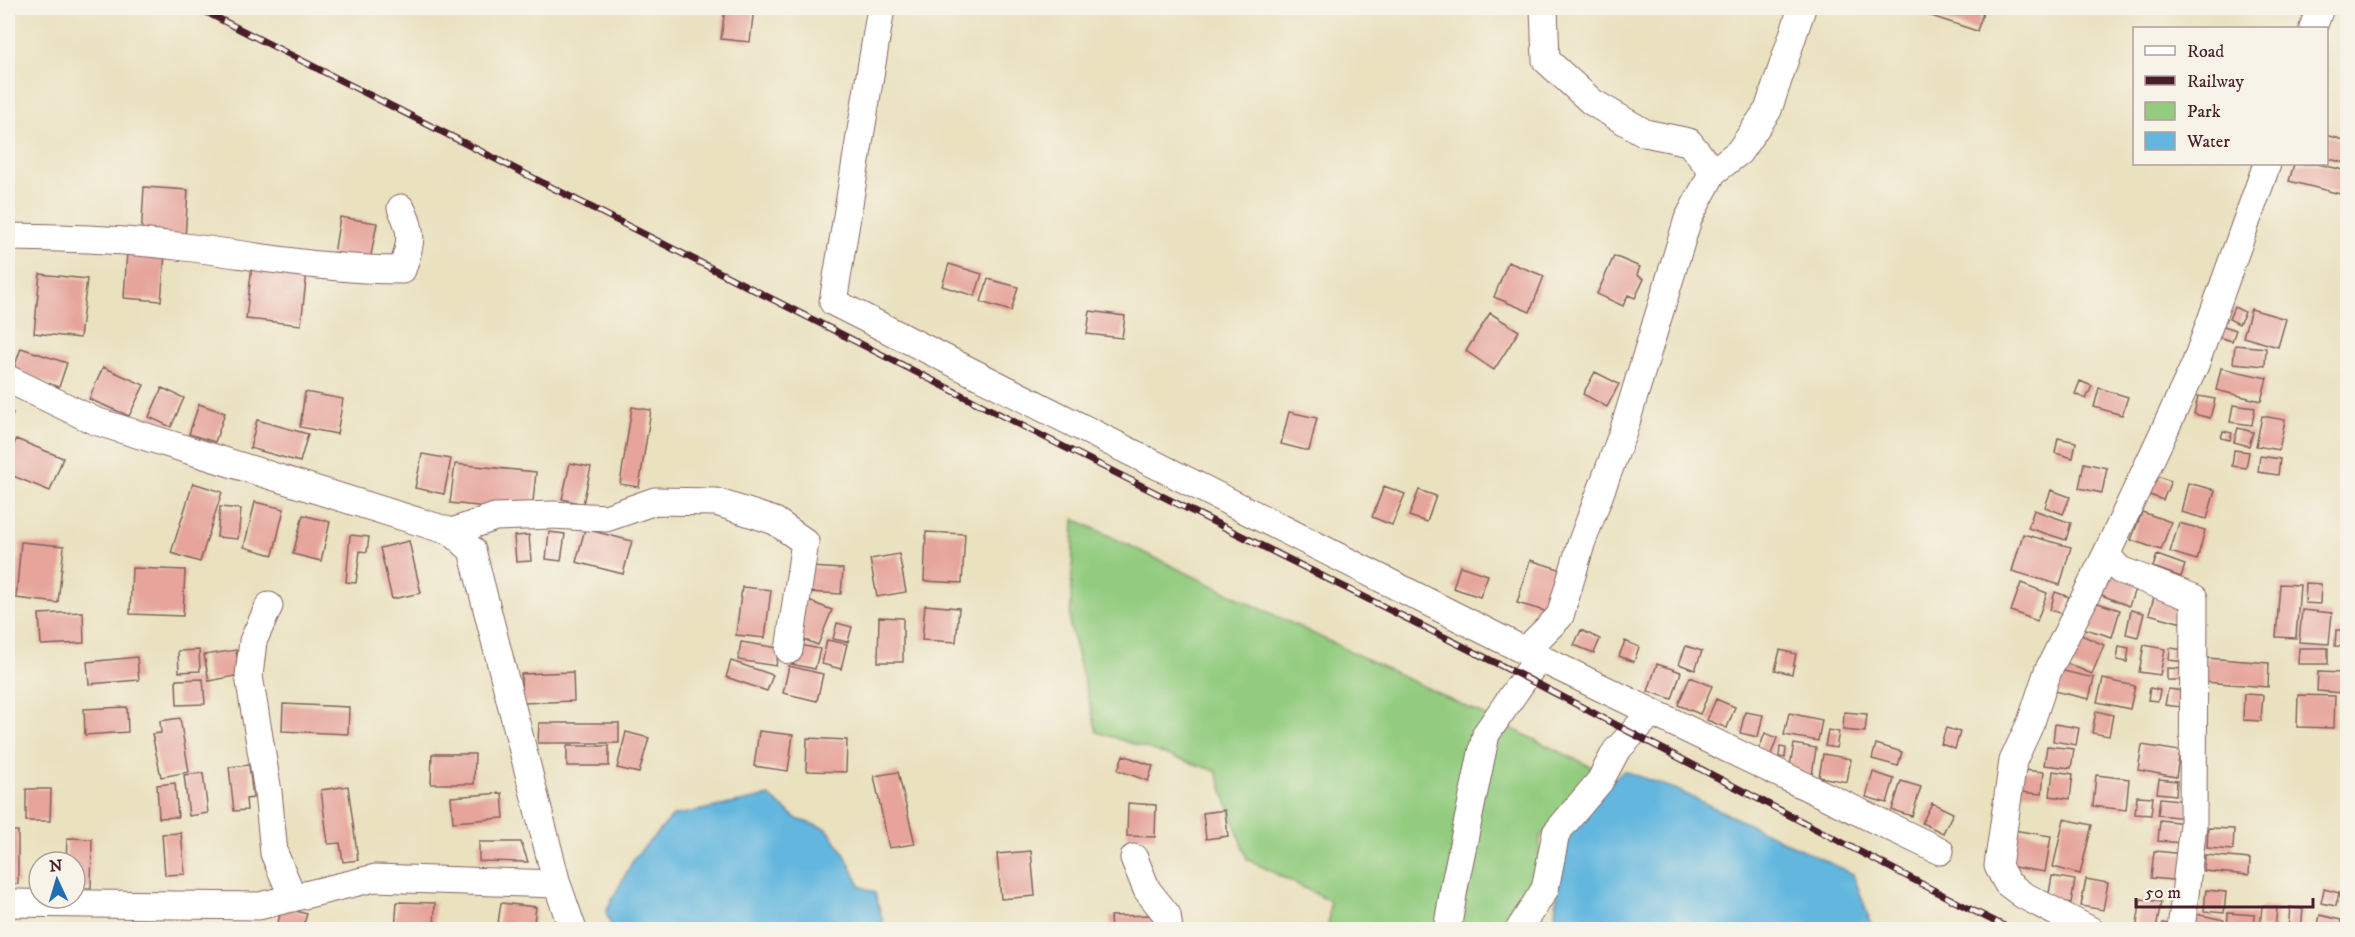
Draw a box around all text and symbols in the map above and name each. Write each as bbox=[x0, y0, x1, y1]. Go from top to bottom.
legend bbox=[2133, 27, 2328, 165]
text: Road bbox=[2187, 41, 2224, 63]
text: Railway bbox=[2187, 71, 2245, 93]
text: Park bbox=[2187, 101, 2221, 123]
text: Water bbox=[2186, 131, 2230, 153]
north arrow bbox=[27, 850, 87, 910]
text: N bbox=[49, 856, 63, 876]
scale bar bbox=[2136, 871, 2313, 909]
text: 50 m bbox=[2145, 882, 2181, 904]

